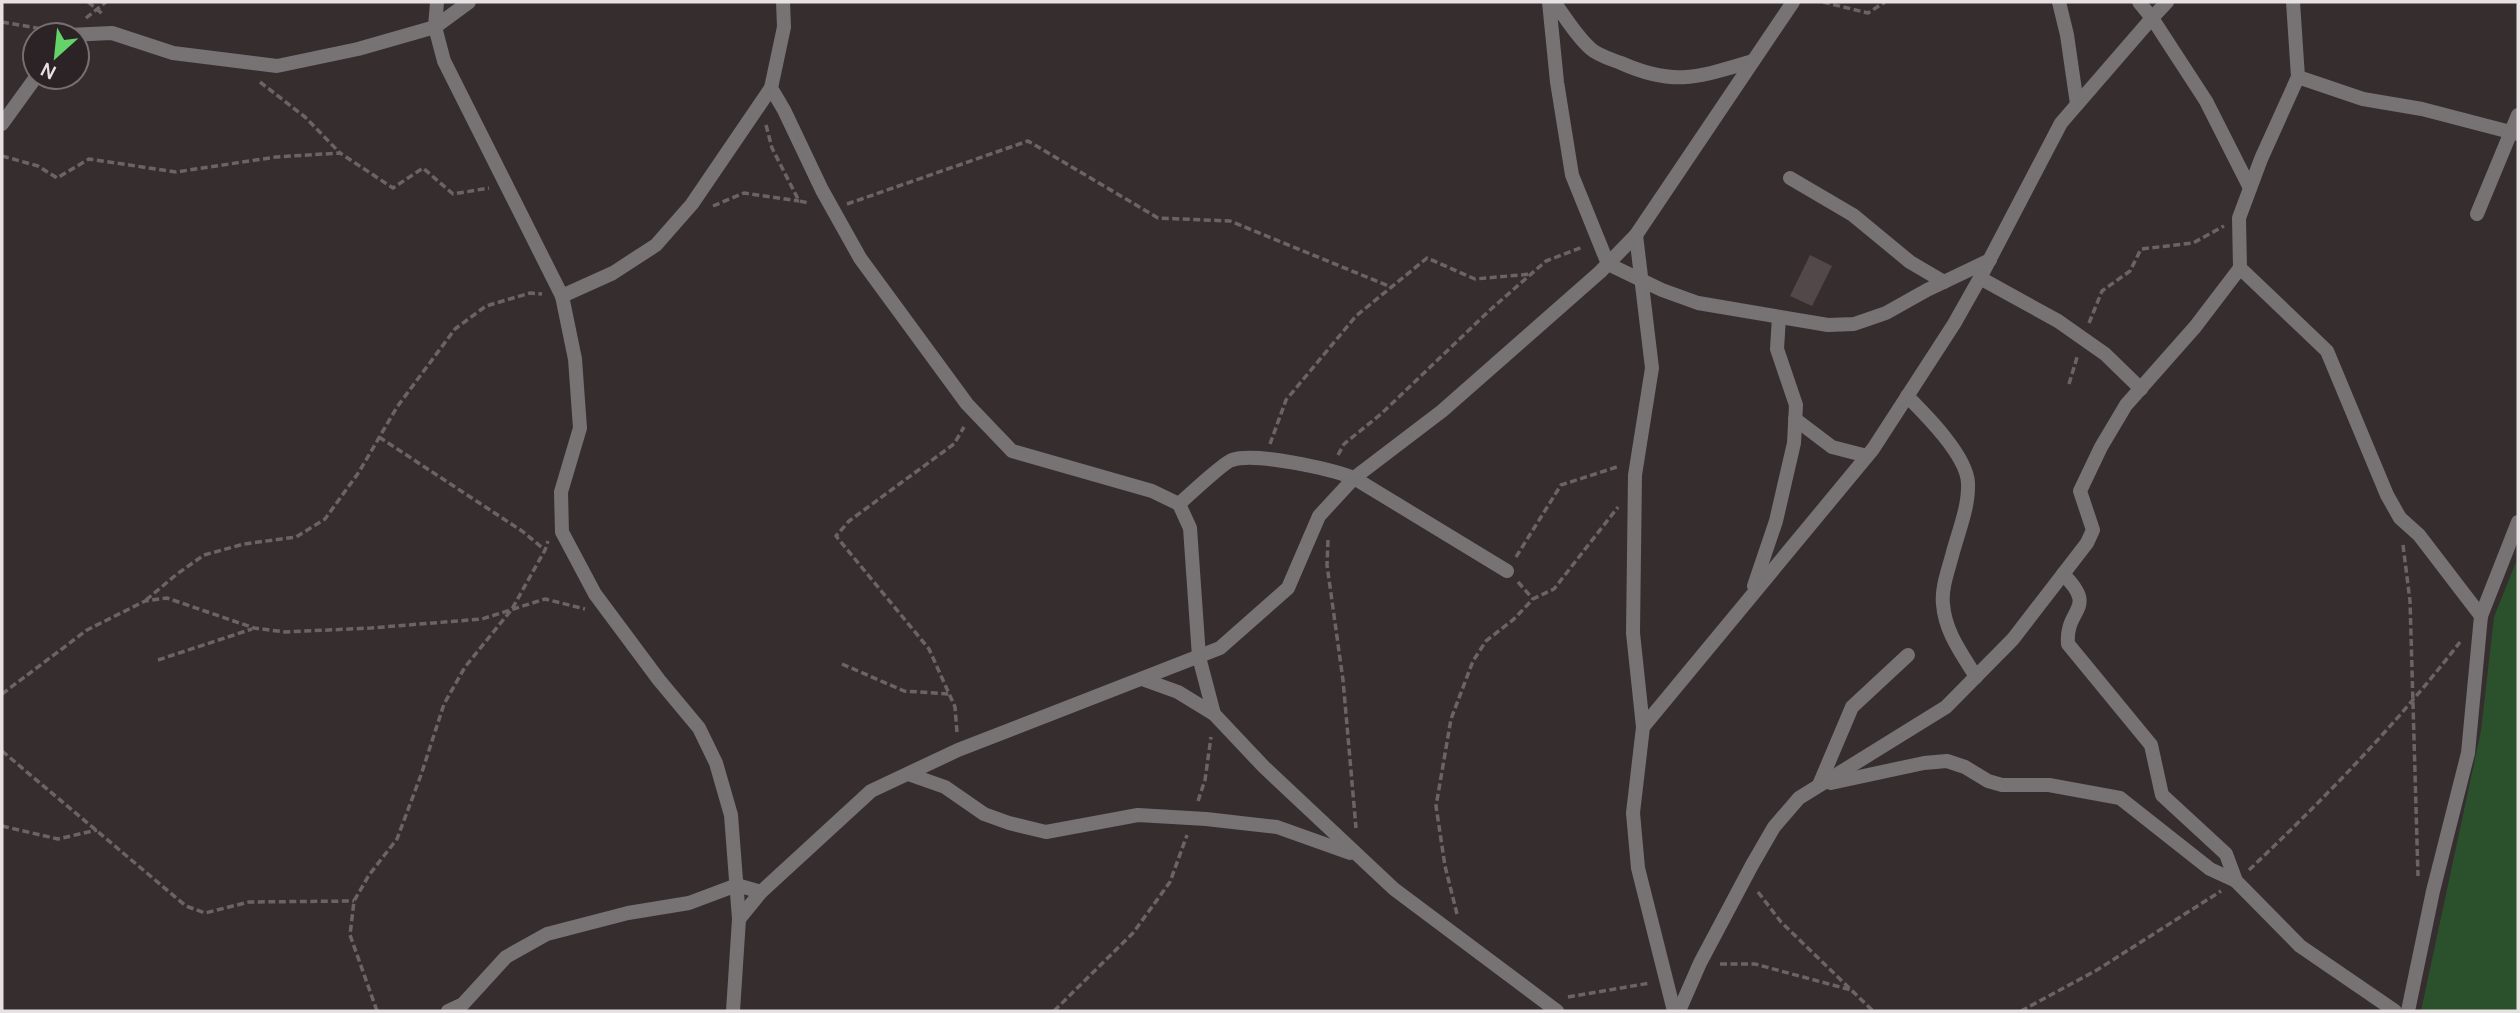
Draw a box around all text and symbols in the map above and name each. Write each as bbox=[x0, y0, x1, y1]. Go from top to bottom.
north arrow bbox=[21, 21, 91, 91]
text: N bbox=[36, 56, 60, 86]

